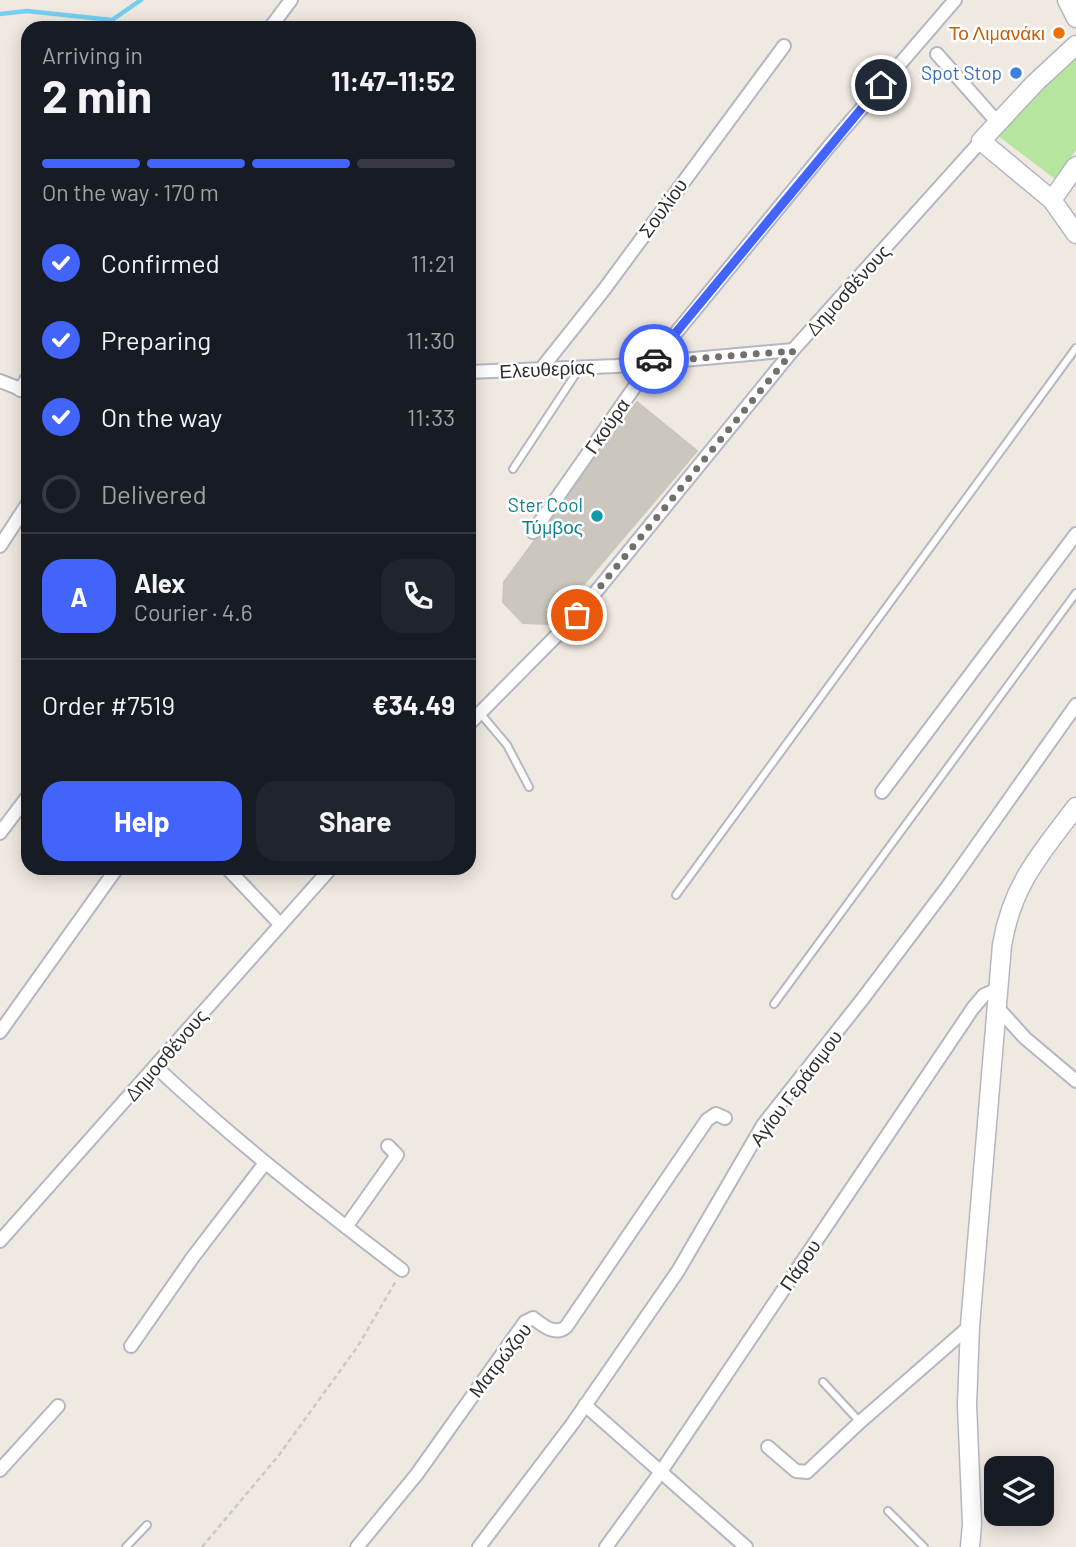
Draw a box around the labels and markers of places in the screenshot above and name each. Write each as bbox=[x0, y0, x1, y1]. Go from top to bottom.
place label: Το Λιμανάκι bbox=[949, 21, 1045, 44]
marker: Το Λιμανάκι bbox=[1051, 25, 1067, 41]
pin bbox=[851, 55, 911, 115]
place label: Spot Stop bbox=[921, 61, 1002, 84]
marker: Spot Stop bbox=[1008, 65, 1024, 81]
place label: Ster Cool Τύμβος bbox=[508, 493, 583, 538]
marker: Ster Cool Τύμβος bbox=[589, 508, 605, 524]
pin bbox=[547, 585, 607, 645]

